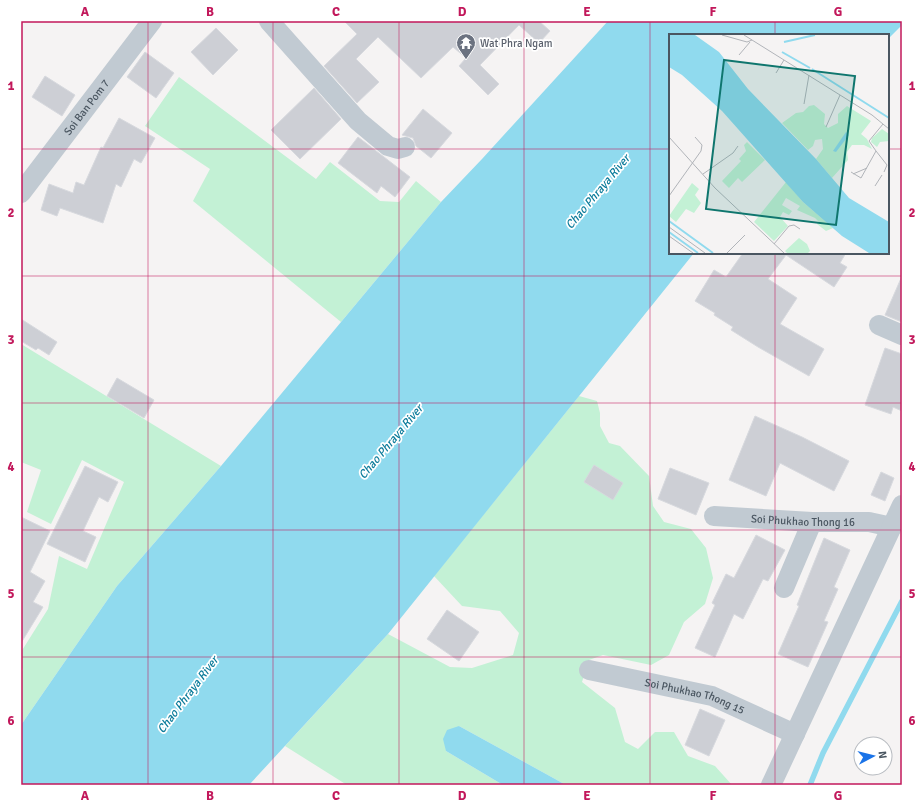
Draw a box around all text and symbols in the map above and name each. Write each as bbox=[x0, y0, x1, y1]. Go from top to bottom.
text: A bbox=[81, 4, 90, 20]
text: B bbox=[206, 4, 214, 20]
text: C bbox=[332, 4, 340, 20]
text: D bbox=[458, 4, 467, 20]
text: E bbox=[583, 4, 591, 20]
text: F bbox=[710, 4, 717, 20]
text: G bbox=[834, 4, 842, 20]
temple icon: Wat Phra Ngam bbox=[455, 32, 477, 60]
inset map bbox=[669, 34, 889, 254]
place label: Wat Phra Ngam bbox=[480, 37, 553, 50]
street label: Soi Ban Pom 7 bbox=[61, 77, 112, 138]
text: 1 bbox=[7, 78, 15, 94]
text: 1 bbox=[908, 78, 916, 94]
water label: Chao Phraya River bbox=[563, 151, 635, 232]
text: 2 bbox=[7, 205, 15, 221]
text: 2 bbox=[908, 205, 916, 221]
text: 3 bbox=[7, 332, 15, 348]
text: 3 bbox=[908, 332, 916, 348]
water label: Chao Phraya River bbox=[356, 401, 428, 482]
text: 4 bbox=[7, 459, 15, 475]
text: 4 bbox=[908, 459, 916, 475]
street label: Soi Phukhao Thong 16 bbox=[750, 512, 855, 529]
text: 5 bbox=[7, 586, 15, 602]
text: 5 bbox=[908, 586, 916, 602]
water label: Chao Phraya River bbox=[154, 652, 223, 736]
street label: Soi Phukhao Thong 15 bbox=[643, 675, 747, 717]
text: 6 bbox=[7, 713, 15, 729]
text: 6 bbox=[908, 713, 916, 729]
north arrow bbox=[853, 736, 893, 776]
text: N bbox=[876, 750, 889, 759]
text: A bbox=[81, 788, 90, 804]
text: B bbox=[206, 788, 214, 804]
text: C bbox=[332, 788, 340, 804]
text: D bbox=[458, 788, 467, 804]
text: E bbox=[583, 788, 591, 804]
text: F bbox=[710, 788, 717, 804]
text: G bbox=[834, 788, 842, 804]

